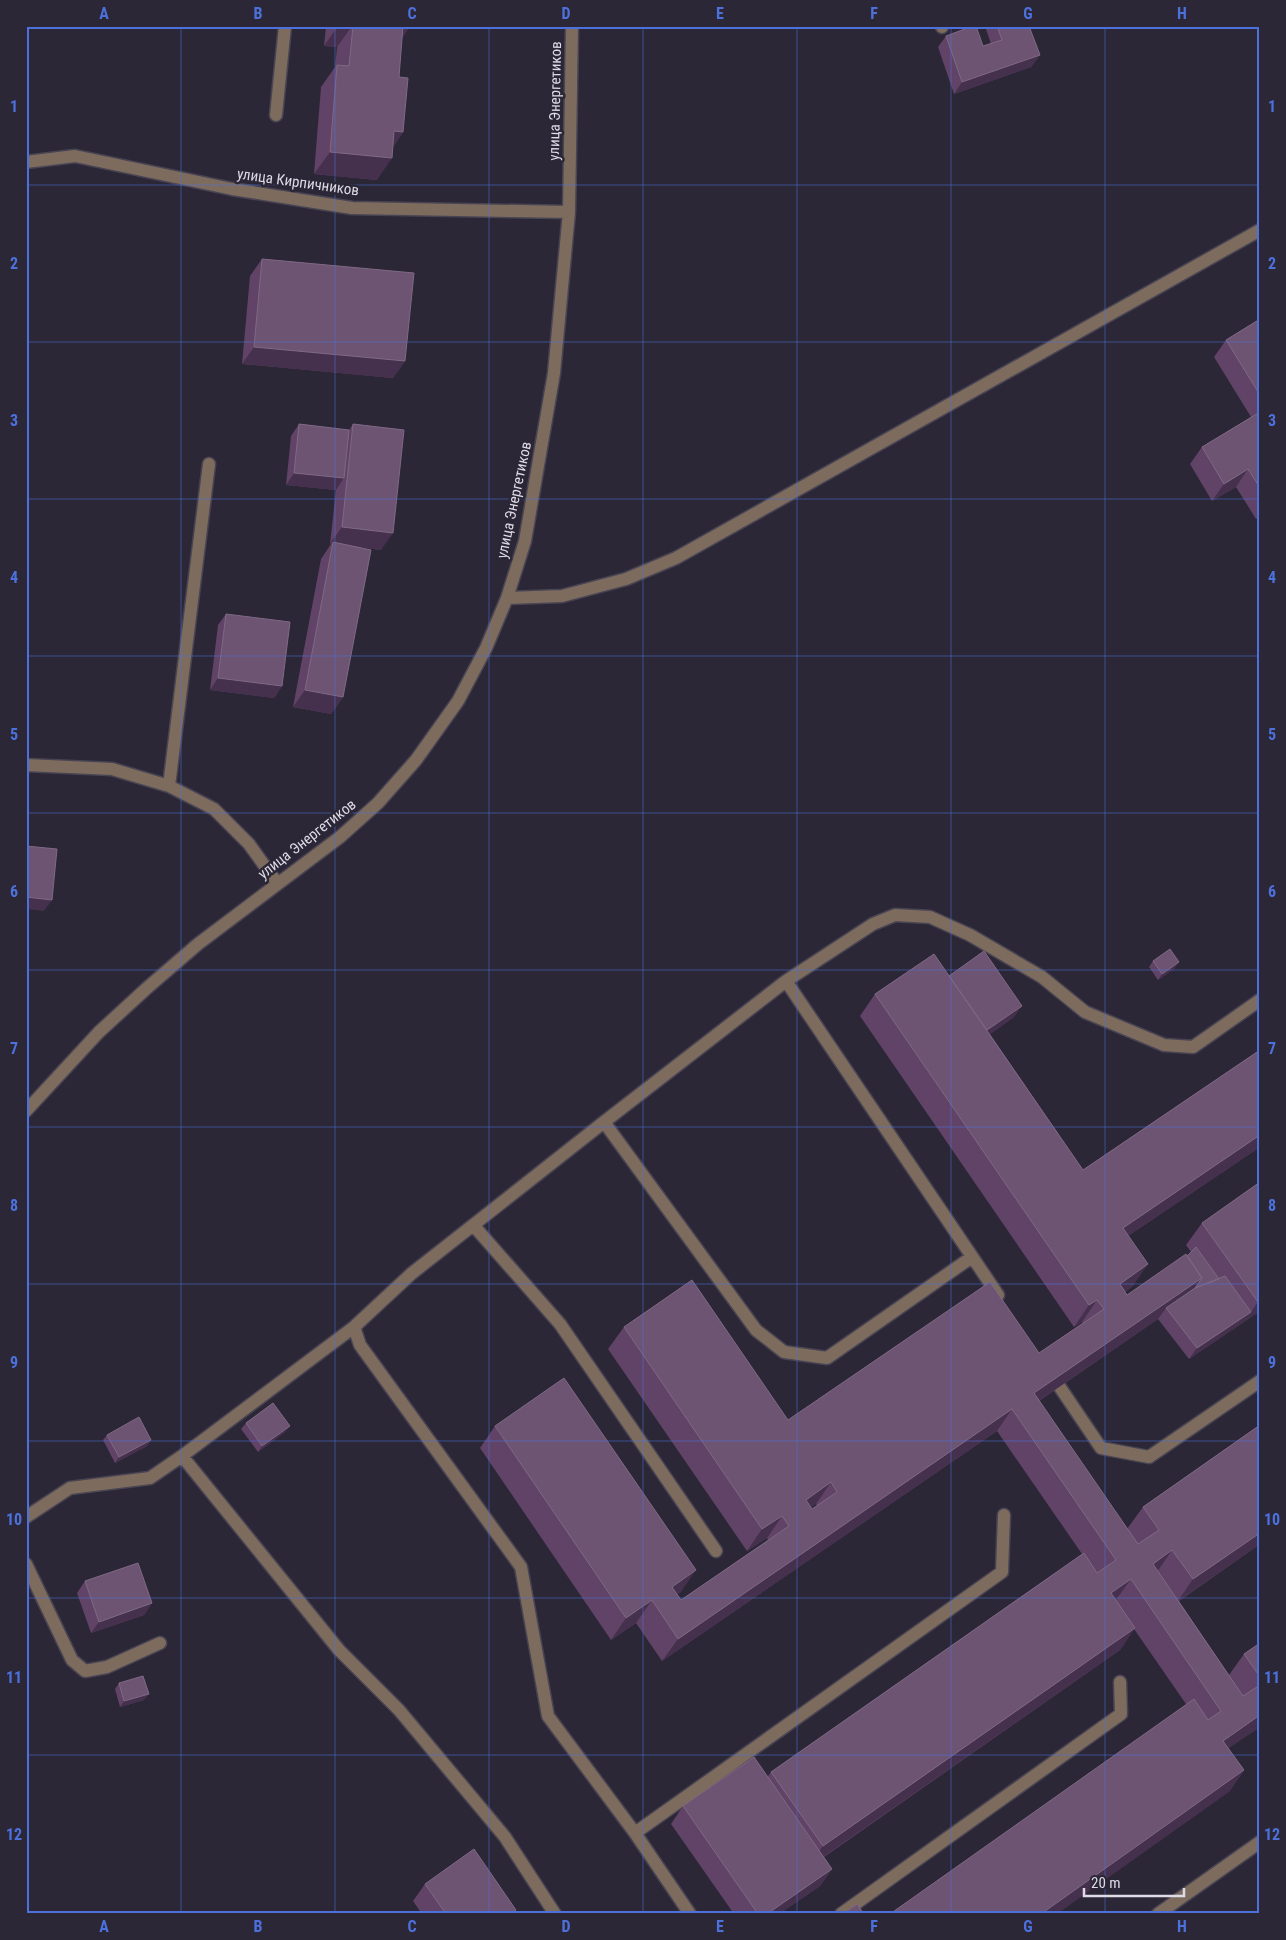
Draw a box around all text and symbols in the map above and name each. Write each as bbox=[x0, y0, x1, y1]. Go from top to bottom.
text: A bbox=[99, 4, 109, 23]
text: B bbox=[254, 4, 263, 23]
text: C bbox=[407, 4, 417, 23]
text: D bbox=[561, 4, 571, 23]
text: E bbox=[716, 4, 724, 23]
text: F bbox=[870, 4, 878, 23]
text: G bbox=[1023, 4, 1033, 23]
text: H bbox=[1177, 4, 1187, 23]
street label: улица Энергетиков bbox=[545, 41, 565, 161]
text: 1 bbox=[10, 97, 18, 116]
text: 1 bbox=[1268, 97, 1276, 116]
street label: улица Кирпичников bbox=[236, 165, 360, 199]
text: 2 bbox=[10, 254, 18, 273]
text: 2 bbox=[1268, 254, 1276, 273]
text: 3 bbox=[10, 411, 18, 430]
text: 3 bbox=[1268, 411, 1276, 430]
street label: улица Энергетиков bbox=[493, 440, 535, 560]
text: 4 bbox=[10, 568, 18, 587]
text: 4 bbox=[1268, 568, 1276, 587]
text: 5 bbox=[10, 725, 18, 744]
text: 5 bbox=[1268, 725, 1276, 744]
street label: улица Энергетиков bbox=[254, 795, 360, 883]
text: 6 bbox=[10, 882, 18, 901]
text: 6 bbox=[1268, 882, 1276, 901]
text: 7 bbox=[10, 1039, 18, 1058]
text: 7 bbox=[1268, 1039, 1276, 1058]
text: 8 bbox=[10, 1196, 18, 1215]
text: 8 bbox=[1268, 1196, 1276, 1215]
text: 9 bbox=[10, 1353, 18, 1372]
text: 9 bbox=[1268, 1353, 1276, 1372]
text: 10 bbox=[6, 1510, 22, 1529]
text: 10 bbox=[1264, 1510, 1280, 1529]
text: 11 bbox=[6, 1668, 22, 1687]
text: 11 bbox=[1264, 1668, 1280, 1687]
text: 12 bbox=[6, 1825, 22, 1844]
text: 12 bbox=[1264, 1825, 1280, 1844]
scale bar bbox=[1084, 1865, 1184, 1897]
text: 20 m bbox=[1091, 1874, 1121, 1892]
text: A bbox=[99, 1917, 109, 1936]
text: B bbox=[254, 1917, 263, 1936]
text: C bbox=[407, 1917, 417, 1936]
text: D bbox=[561, 1917, 571, 1936]
text: E bbox=[716, 1917, 724, 1936]
text: F bbox=[870, 1917, 878, 1936]
text: G bbox=[1023, 1917, 1033, 1936]
text: H bbox=[1177, 1917, 1187, 1936]

